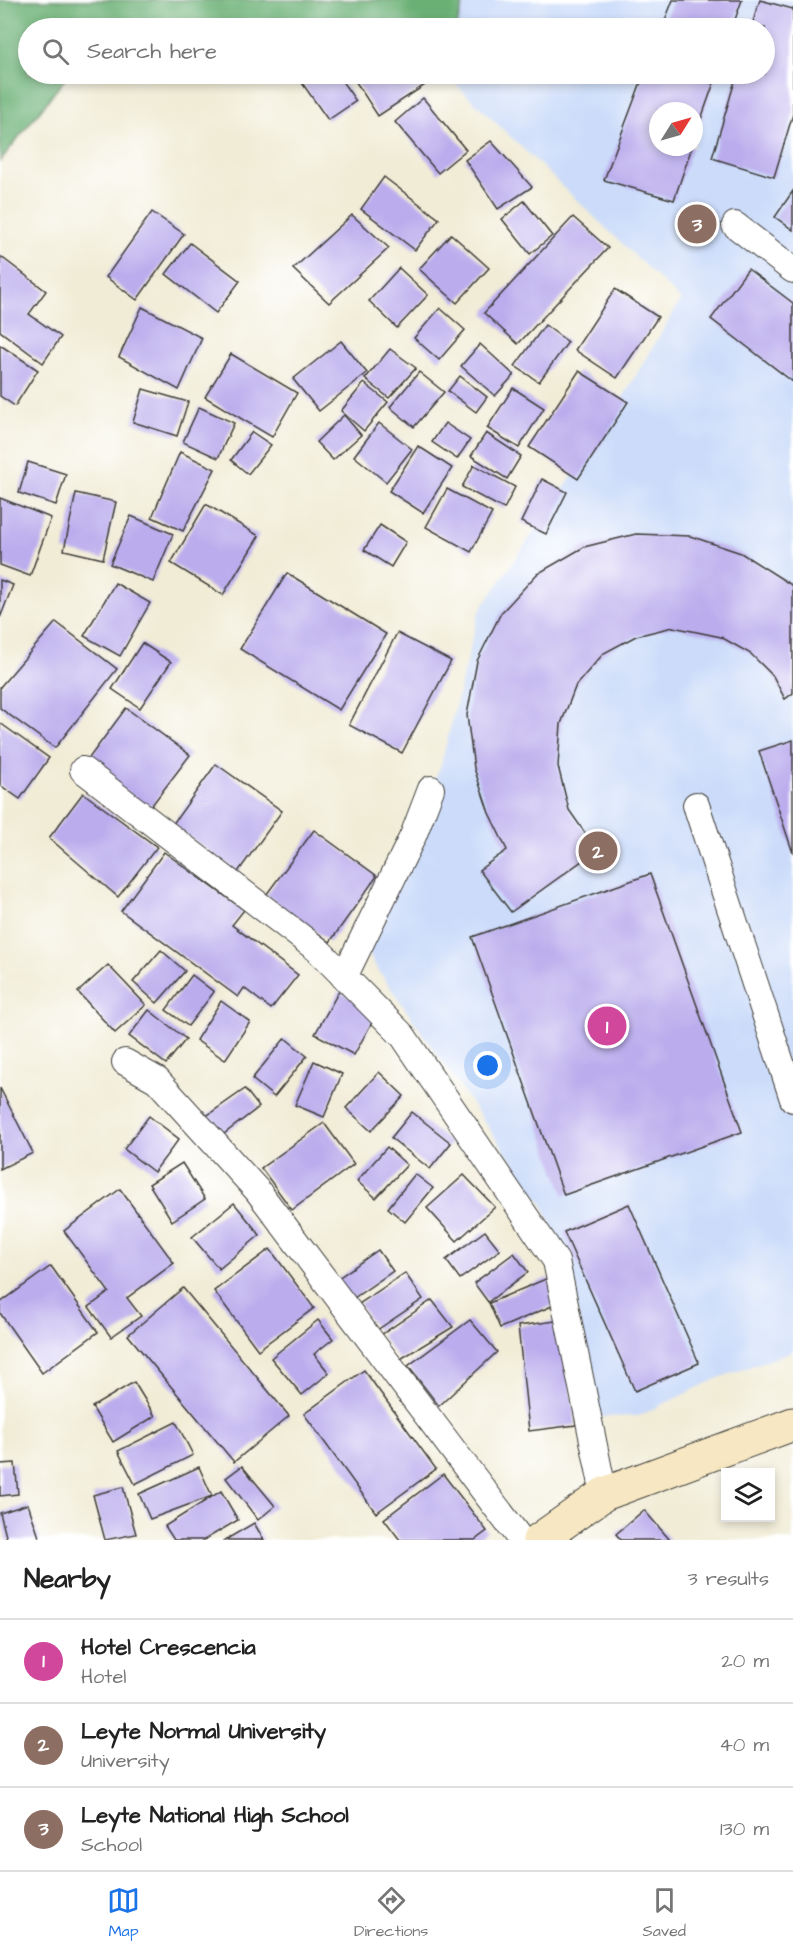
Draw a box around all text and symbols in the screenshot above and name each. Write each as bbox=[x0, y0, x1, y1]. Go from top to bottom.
search box bbox=[18, 18, 775, 84]
icon: search bbox=[39, 35, 72, 68]
text: Search here bbox=[87, 36, 217, 67]
north arrow bbox=[649, 102, 703, 156]
pin: 3 bbox=[678, 202, 716, 246]
pin: 2 bbox=[578, 828, 618, 874]
pin: 1 bbox=[588, 1004, 626, 1048]
your location bbox=[473, 1051, 502, 1080]
map controls bbox=[721, 1468, 775, 1522]
button: layers bbox=[721, 1468, 775, 1522]
text: Nearby bbox=[24, 1561, 111, 1597]
text: 3 results bbox=[687, 1565, 769, 1593]
text: Hotel Crescencia bbox=[81, 1632, 256, 1663]
text: 1 bbox=[42, 1647, 45, 1675]
text: 20 m bbox=[721, 1647, 769, 1675]
text: Hotel bbox=[81, 1663, 126, 1691]
text: Leyte Normal University bbox=[81, 1716, 326, 1747]
text: 2 bbox=[38, 1731, 49, 1759]
text: 40 m bbox=[719, 1731, 769, 1759]
text: University bbox=[81, 1747, 170, 1775]
text: Leyte National High School bbox=[81, 1800, 349, 1831]
text: 3 bbox=[38, 1815, 49, 1843]
text: 130 m bbox=[720, 1815, 769, 1843]
text: School bbox=[81, 1831, 142, 1859]
tab: Map bbox=[107, 1884, 140, 1942]
tab: Directions bbox=[354, 1884, 428, 1942]
tab: Saved bbox=[642, 1884, 686, 1942]

